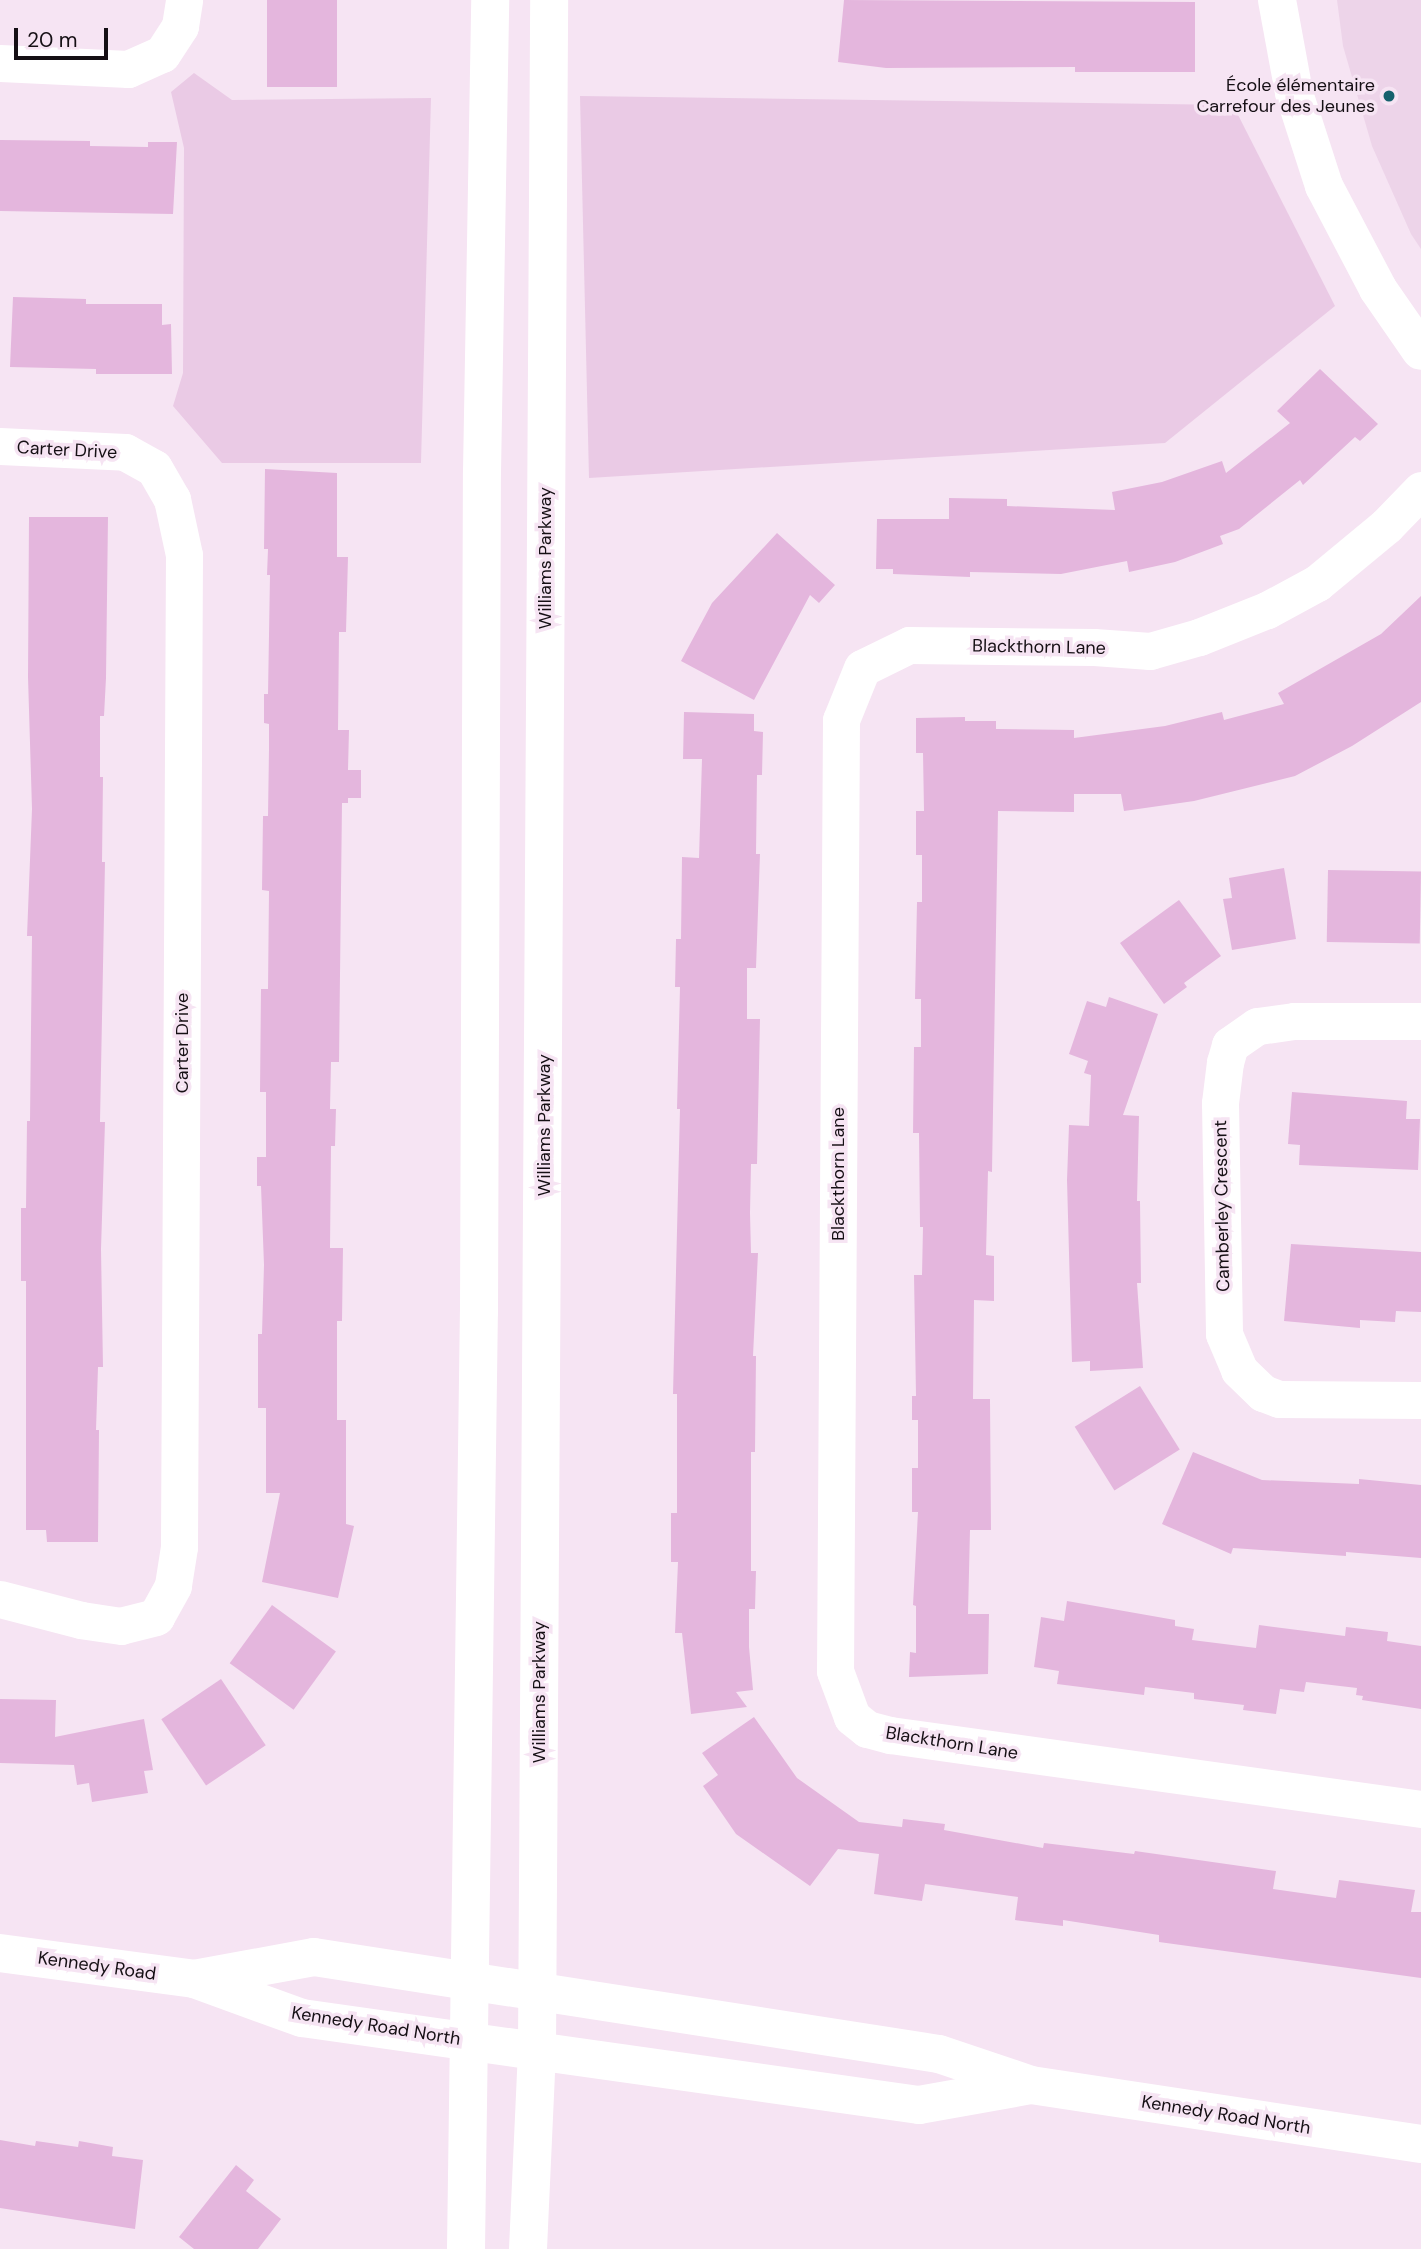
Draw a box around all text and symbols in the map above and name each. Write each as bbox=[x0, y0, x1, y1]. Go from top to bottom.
scale bar bbox=[18, 14, 112, 58]
text: 20 m bbox=[27, 26, 78, 54]
place label: École élémentaire Carrefour des Jeunes bbox=[1196, 75, 1375, 118]
marker: École élémentaire Carrefour des Jeunes bbox=[1381, 88, 1397, 104]
street label: Carter Drive bbox=[16, 437, 118, 463]
street label: Williams Parkway bbox=[534, 487, 556, 629]
street label: Blackthorn Lane bbox=[972, 635, 1106, 659]
street label: Carter Drive bbox=[171, 993, 193, 1093]
street label: Williams Parkway bbox=[533, 1054, 555, 1196]
street label: Blackthorn Lane bbox=[827, 1107, 849, 1241]
street label: Camberley Crescent bbox=[1210, 1120, 1234, 1292]
street label: Williams Parkway bbox=[528, 1621, 550, 1763]
street label: Blackthorn Lane bbox=[884, 1722, 1020, 1764]
street label: Kennedy Road bbox=[37, 1947, 157, 1985]
street label: Kennedy Road North bbox=[290, 2002, 462, 2050]
street label: Kennedy Road North bbox=[1140, 2091, 1312, 2139]

